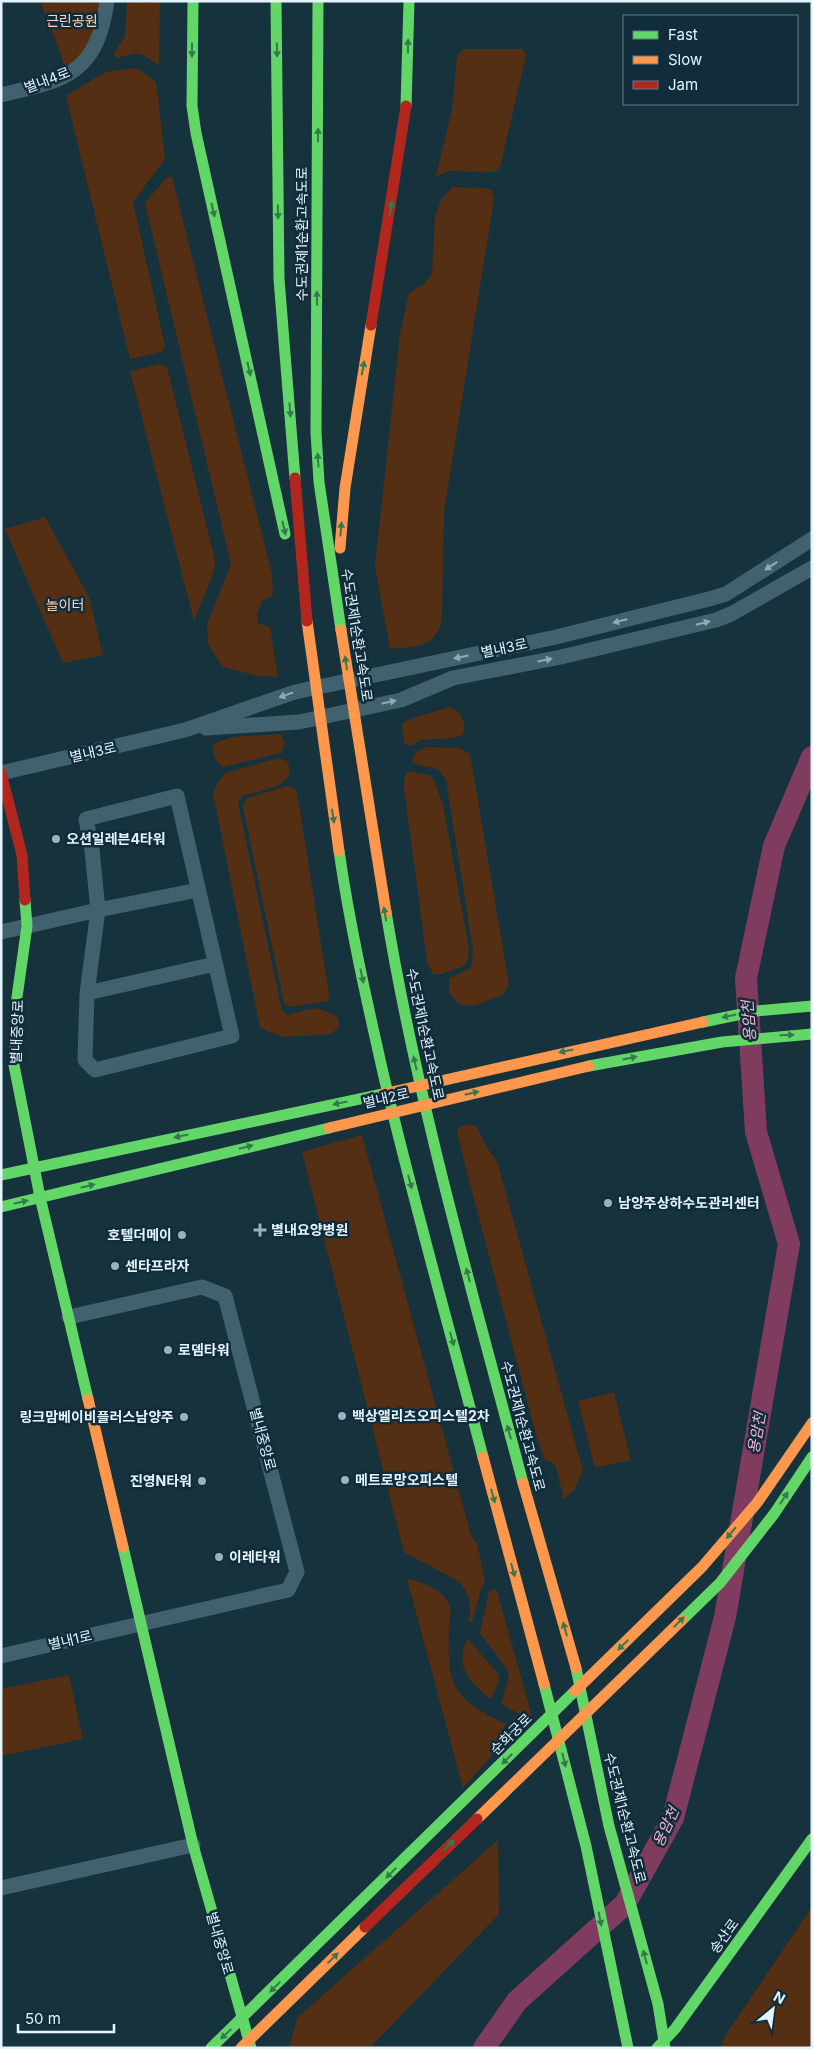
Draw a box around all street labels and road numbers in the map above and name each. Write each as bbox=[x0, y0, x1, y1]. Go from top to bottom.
street label: 별내4로 bbox=[22, 63, 72, 96]
street label: 수도권제1순환고속도로 bbox=[293, 167, 310, 301]
street label: 수도권제1순환고속도로 bbox=[339, 567, 376, 703]
street label: 별내3로 bbox=[479, 634, 529, 661]
street label: 별내3로 bbox=[68, 738, 118, 765]
street label: 수도권제1순환고속도로 bbox=[403, 966, 448, 1102]
street label: 별내중앙로 bbox=[7, 999, 26, 1064]
street label: 별내2로 bbox=[361, 1084, 411, 1111]
street label: 수도권제1순환고속도로 bbox=[498, 1359, 549, 1493]
street label: 별내중앙로 bbox=[247, 1406, 280, 1472]
street label: 별내1로 bbox=[46, 1626, 94, 1653]
street label: 순화궁로 bbox=[486, 1709, 535, 1758]
street label: 수도권제1순환고속도로 bbox=[601, 1751, 650, 1885]
street label: 별내중앙로 bbox=[203, 1910, 238, 1976]
street label: 송산로 bbox=[705, 1915, 742, 1956]

